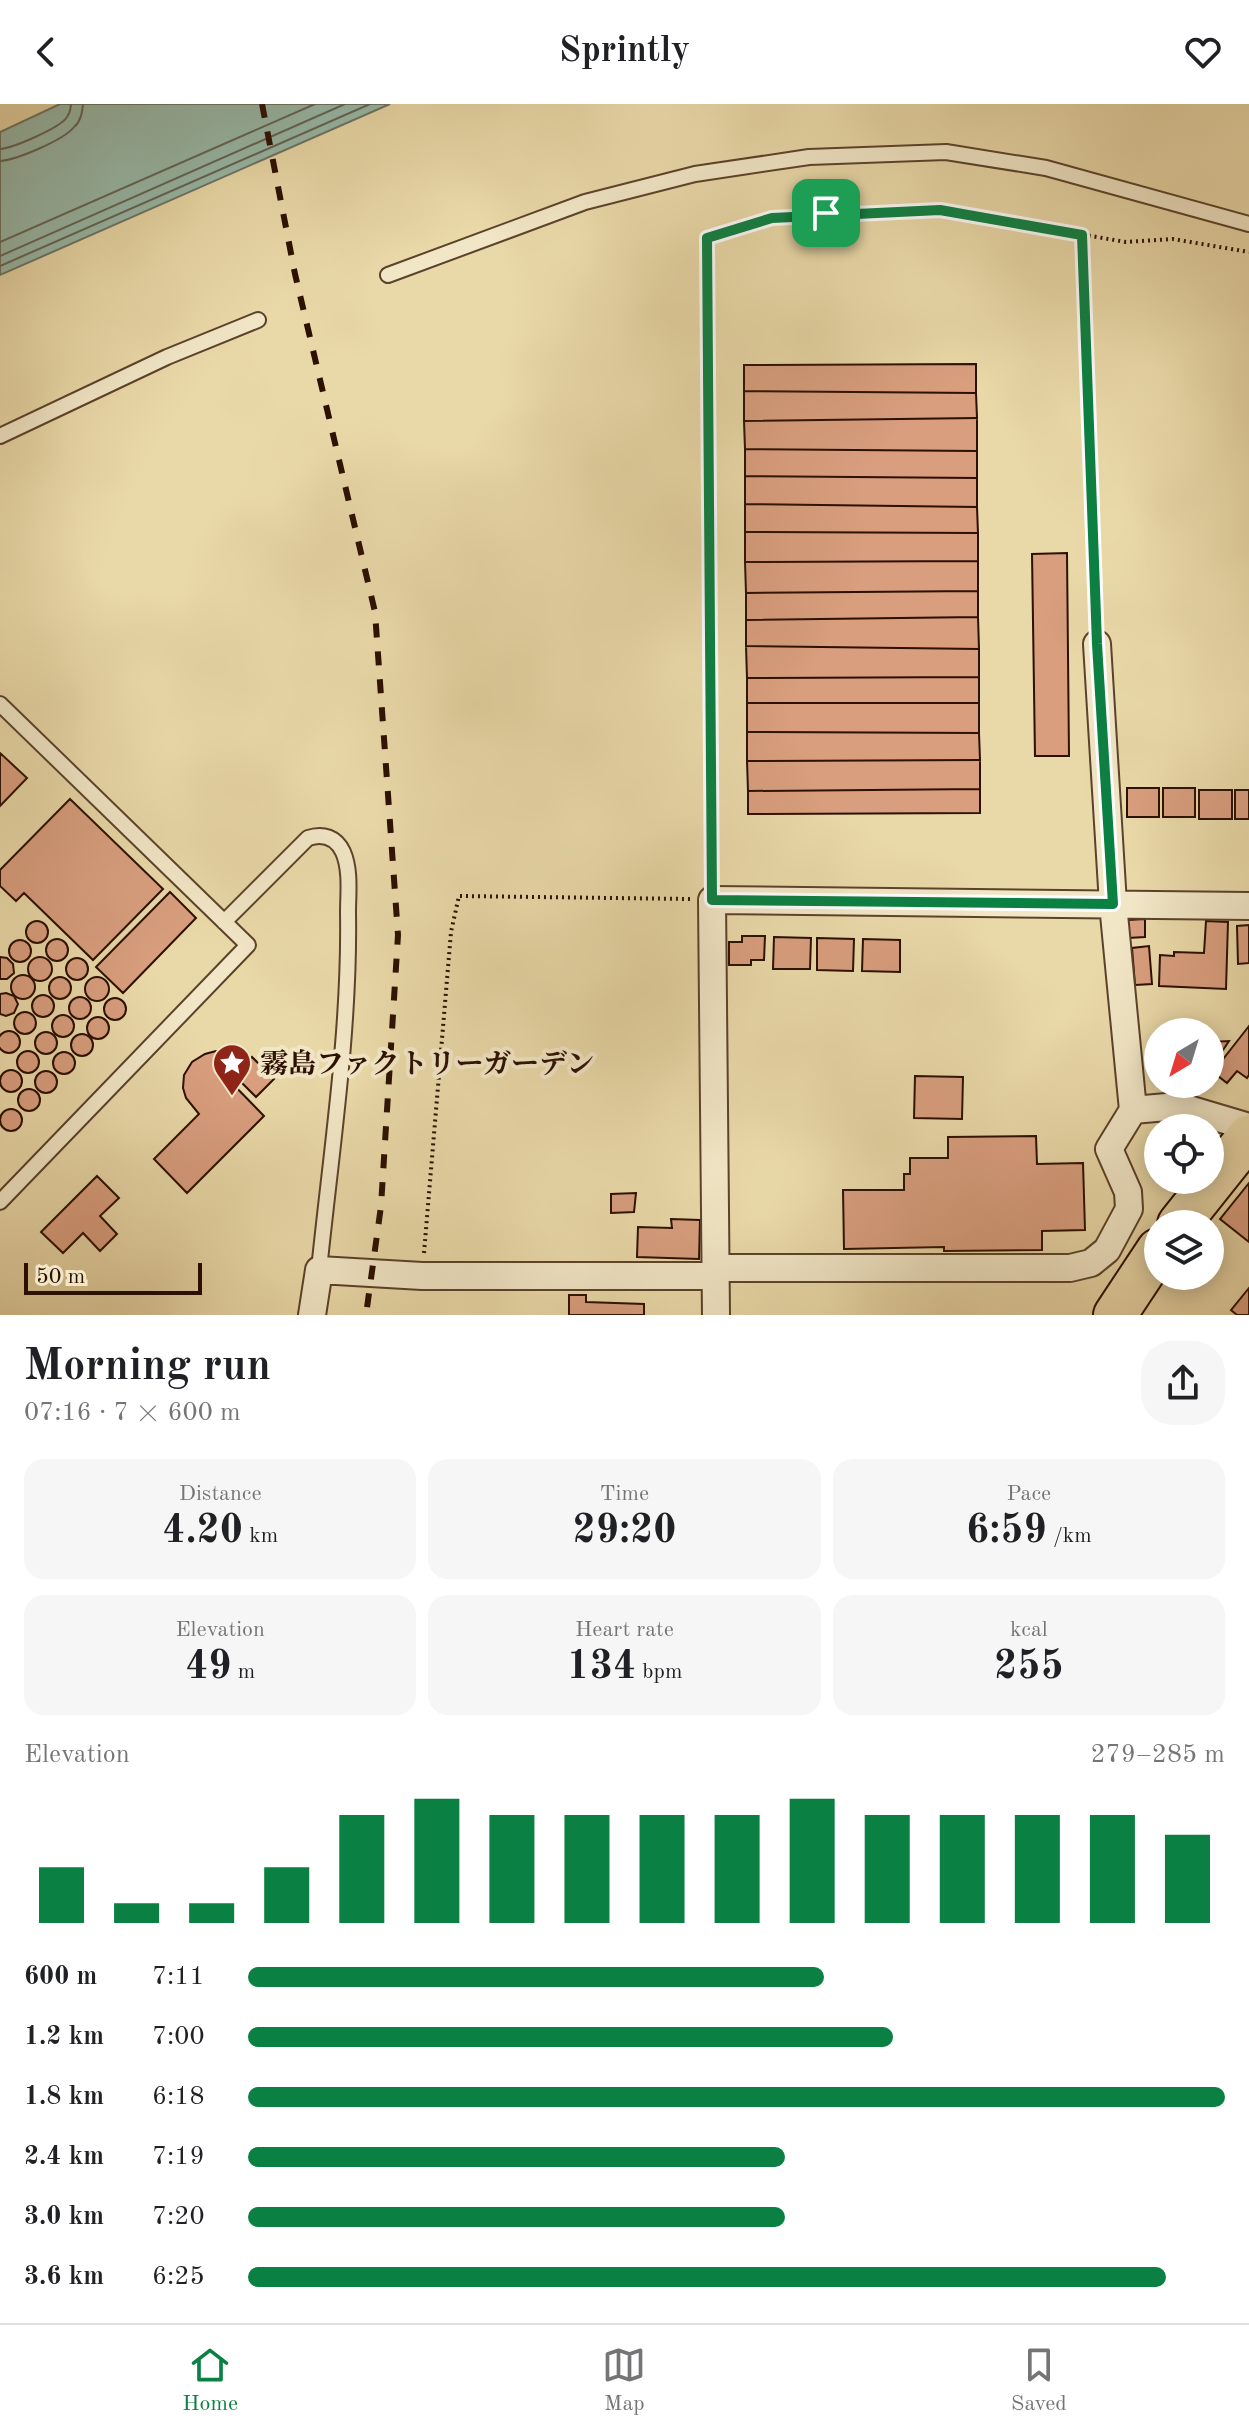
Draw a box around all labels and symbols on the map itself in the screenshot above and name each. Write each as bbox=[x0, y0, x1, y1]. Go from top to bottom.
pin bbox=[792, 179, 860, 247]
north arrow bbox=[1144, 1018, 1224, 1098]
place icon: 霧島ファクトリーガーデン bbox=[211, 1042, 253, 1097]
place label: 霧島ファクトリーガーデン bbox=[260, 1049, 594, 1080]
scale bar bbox=[24, 1259, 202, 1295]

